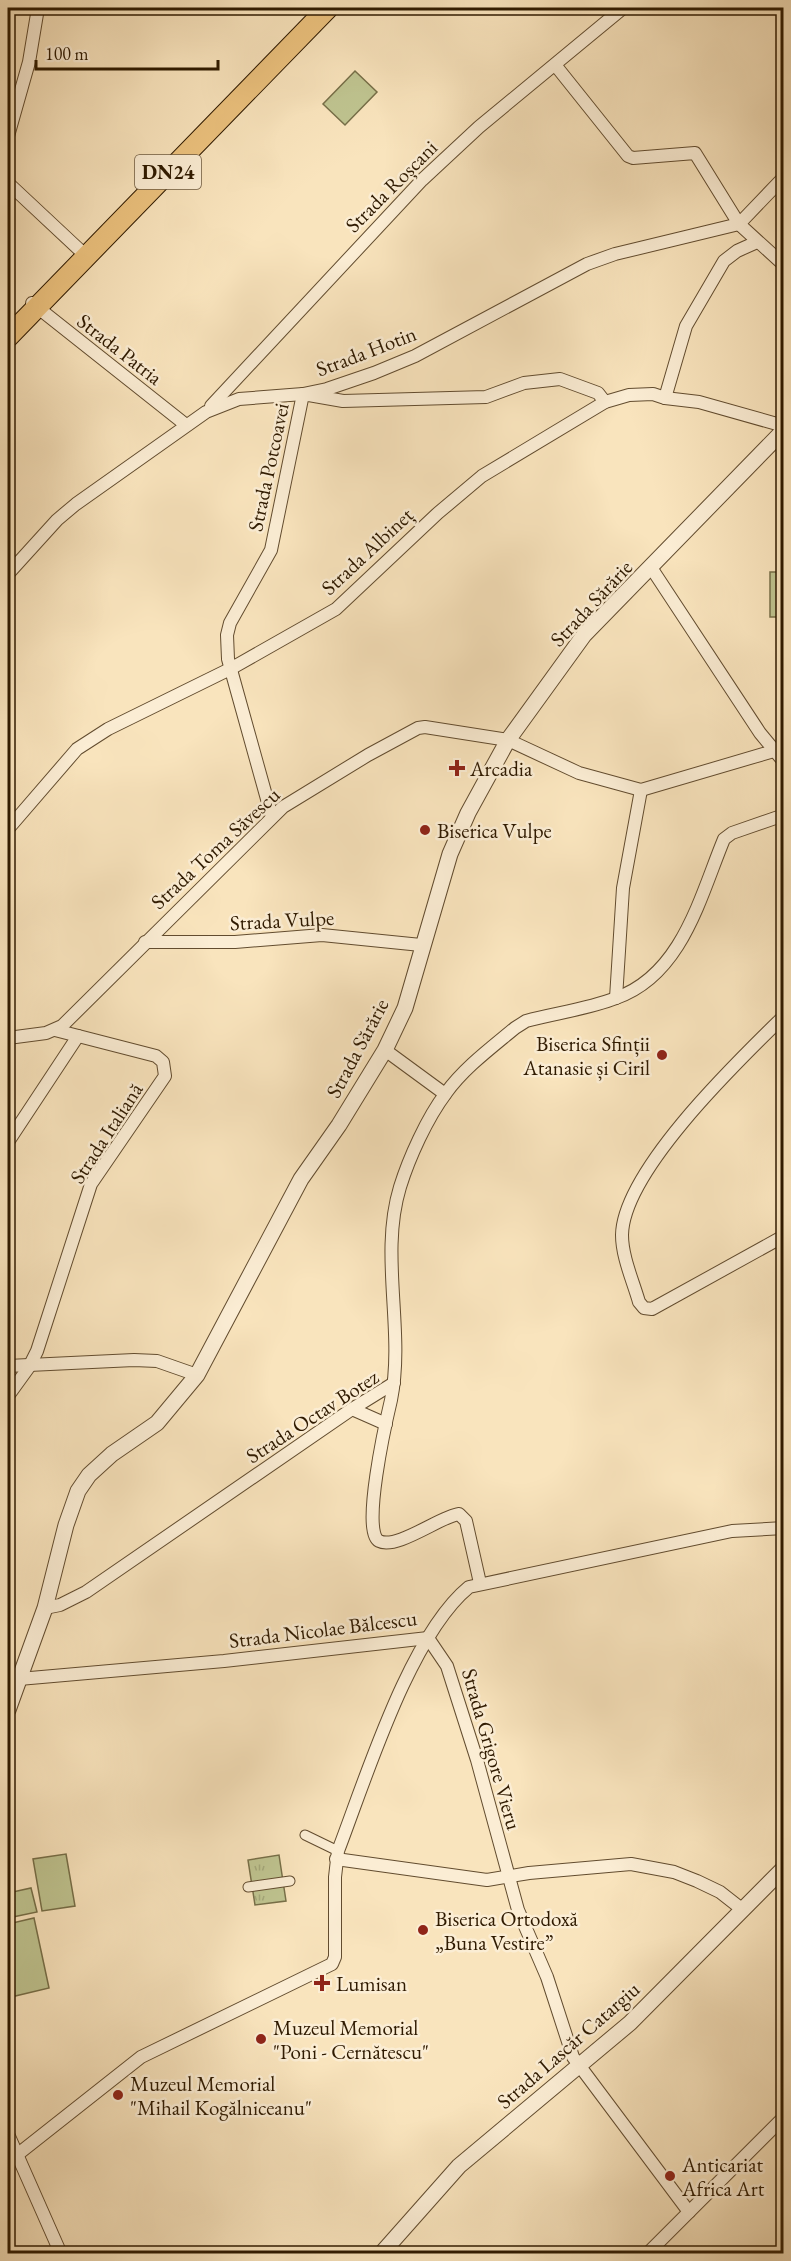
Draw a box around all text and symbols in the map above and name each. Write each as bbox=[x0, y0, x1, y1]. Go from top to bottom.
scale bar bbox=[36, 33, 218, 71]
text: 100 m bbox=[45, 42, 89, 65]
street label: Strada Roșcani bbox=[339, 134, 443, 238]
road number: DN24 bbox=[135, 155, 201, 189]
street label: Strada Patria bbox=[72, 307, 169, 391]
street label: Strada Hotin bbox=[312, 320, 420, 382]
street label: Strada Potcoavei bbox=[241, 400, 295, 534]
street label: Strada Albineț bbox=[315, 501, 419, 601]
street label: Strada Sărărie bbox=[544, 554, 638, 652]
place label: Arcadia bbox=[469, 755, 533, 782]
marker: Arcadia bbox=[448, 759, 466, 777]
street label: Strada Toma Săvescu bbox=[145, 781, 285, 915]
place label: Biserica Vulpe bbox=[437, 817, 552, 844]
marker: Biserica Vulpe bbox=[418, 823, 432, 837]
street label: Strada Vulpe bbox=[229, 904, 335, 936]
street label: Strada Sărărie bbox=[320, 994, 394, 1102]
place label: Biserica Sfinții Atanasie și Ciril bbox=[522, 1030, 650, 1081]
marker: Biserica Sfinții Atanasie și Ciril bbox=[655, 1048, 669, 1062]
street label: Strada Italiană bbox=[63, 1077, 149, 1189]
street label: Strada Octav Botez bbox=[241, 1363, 384, 1469]
street label: Strada Nicolae Bălcescu bbox=[227, 1604, 419, 1654]
street label: Strada Grigore Vieru bbox=[456, 1665, 528, 1833]
place label: Biserica Ortodoxă „Buna Vestire” bbox=[435, 1905, 578, 1956]
marker: Biserica Ortodoxă „Buna Vestire” bbox=[416, 1923, 430, 1937]
place label: Lumisan bbox=[336, 1970, 407, 1997]
marker: Lumisan bbox=[313, 1974, 331, 1992]
street label: Strada Lascăr Catargiu bbox=[491, 1975, 645, 2115]
place label: Muzeul Memorial "Poni - Cernătescu" bbox=[273, 2014, 429, 2065]
marker: Muzeul Memorial "Poni - Cernătescu" bbox=[254, 2032, 268, 2046]
place label: Muzeul Memorial "Mihail Kogălniceanu" bbox=[130, 2070, 312, 2121]
marker: Muzeul Memorial "Mihail Kogălniceanu" bbox=[111, 2088, 125, 2102]
place label: Anticariat Africa Art bbox=[681, 2151, 765, 2202]
marker: Anticariat Africa Art bbox=[663, 2169, 677, 2183]

